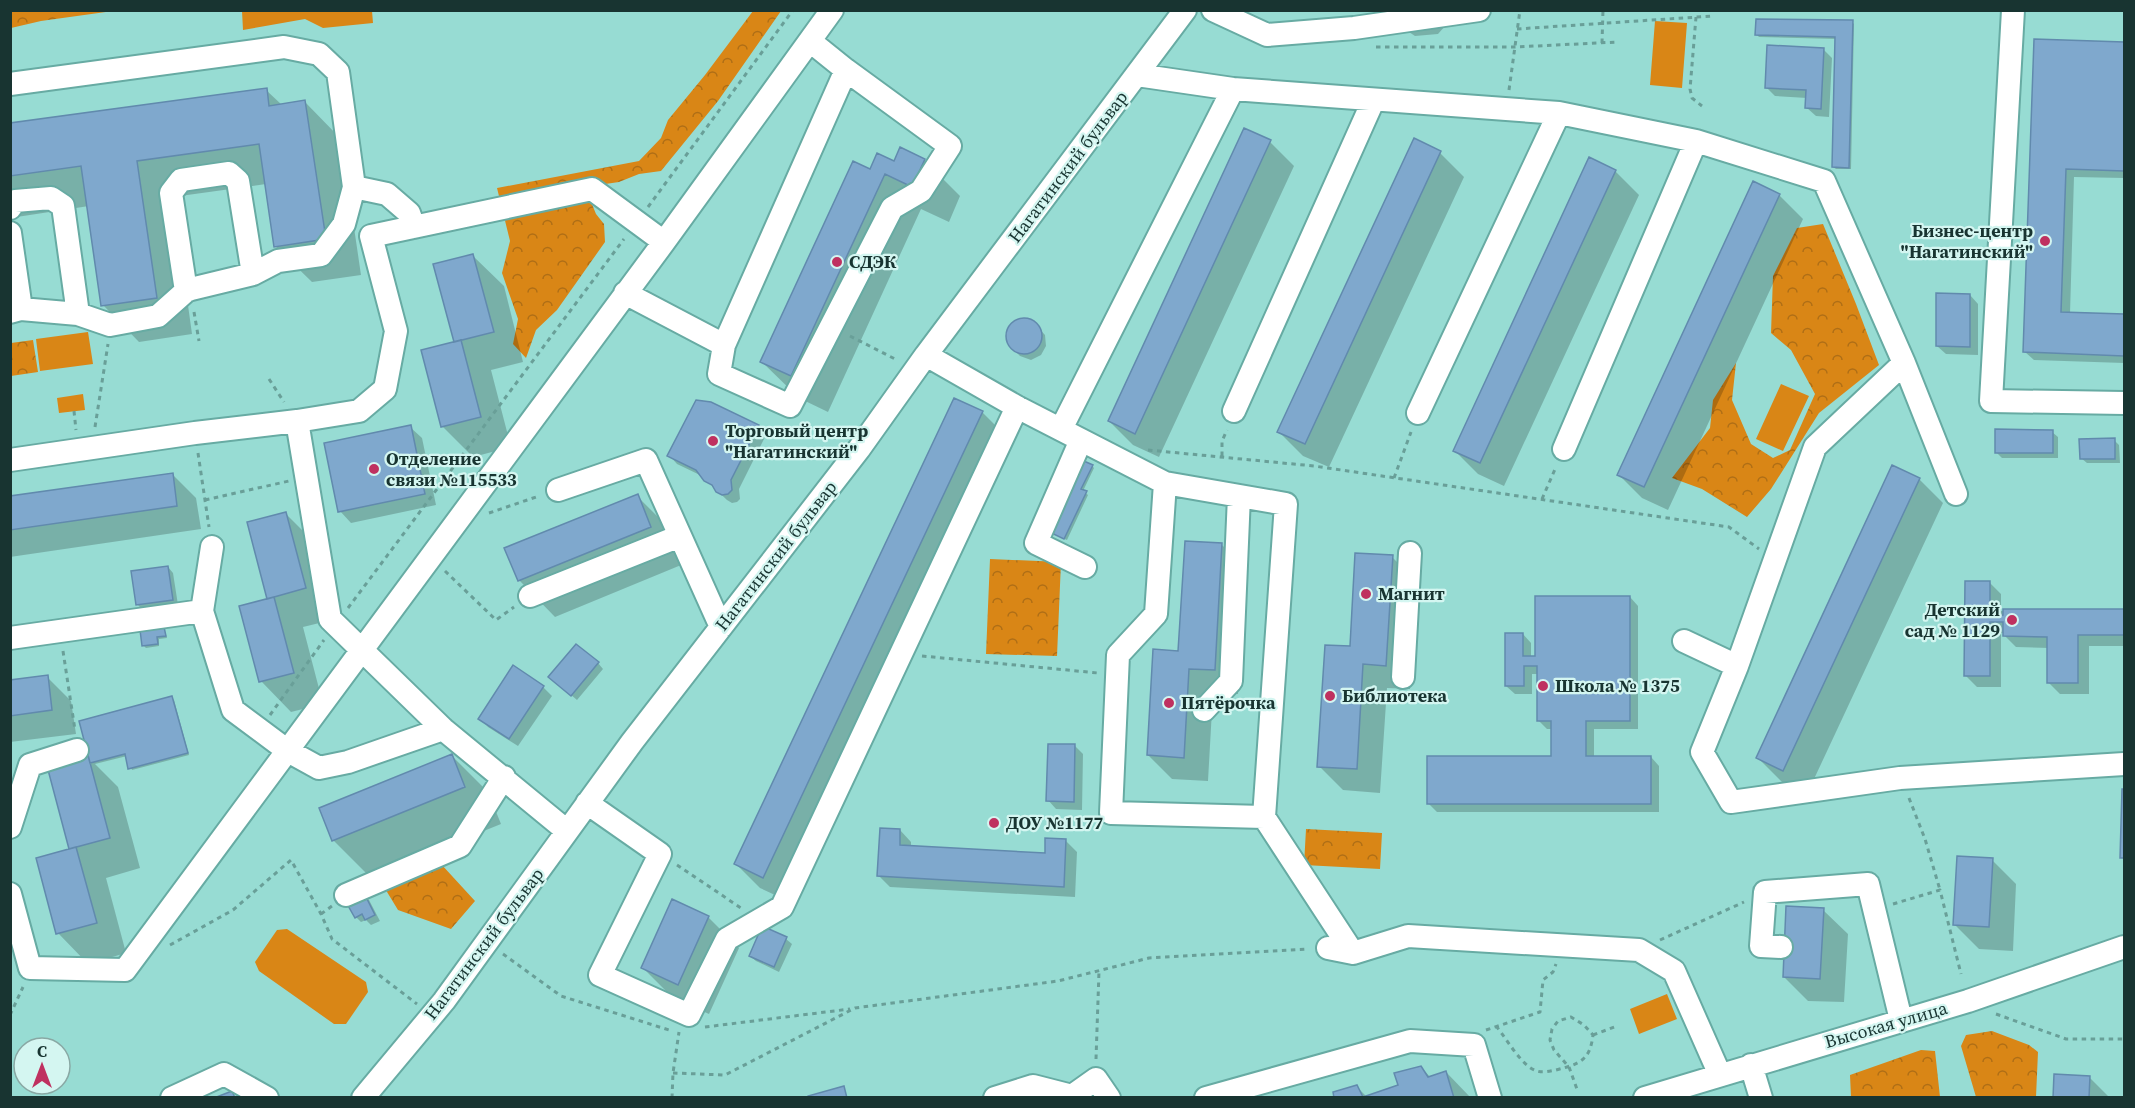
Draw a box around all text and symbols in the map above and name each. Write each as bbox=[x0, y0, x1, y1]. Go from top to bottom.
street label: Нагатинский бульвар bbox=[1002, 86, 1133, 248]
place label: Бизнес-центр "Нагатинский" bbox=[1901, 218, 2033, 264]
marker: Бизнес-центр "Нагатинский" bbox=[2038, 234, 2052, 248]
place label: СДЭК bbox=[849, 249, 897, 274]
marker: СДЭК bbox=[830, 255, 844, 269]
place label: Торговый центр "Нагатинский" bbox=[725, 418, 868, 464]
marker: Торговый центр "Нагатинский" bbox=[706, 434, 720, 448]
place label: Отделение связи №115533 bbox=[386, 446, 517, 492]
marker: Отделение связи №115533 bbox=[367, 462, 381, 476]
street label: Нагатинский бульвар bbox=[709, 475, 842, 636]
place label: Магнит bbox=[1378, 581, 1445, 606]
marker: Магнит bbox=[1359, 587, 1373, 601]
place label: Детский сад № 1129 bbox=[1905, 597, 2000, 643]
marker: Детский сад № 1129 bbox=[2005, 613, 2019, 627]
place label: Школа № 1375 bbox=[1555, 673, 1680, 698]
marker: Школа № 1375 bbox=[1536, 679, 1550, 693]
place label: Библиотека bbox=[1342, 683, 1448, 708]
marker: Библиотека bbox=[1323, 689, 1337, 703]
place label: Пятёрочка bbox=[1181, 690, 1276, 715]
marker: Пятёрочка bbox=[1162, 696, 1176, 710]
place label: ДОУ №1177 bbox=[1006, 810, 1104, 835]
marker: ДОУ №1177 bbox=[987, 816, 1001, 830]
street label: Нагатинский бульвар bbox=[418, 863, 549, 1025]
street label: Высокая улица bbox=[1822, 995, 1951, 1054]
north arrow bbox=[12, 1036, 72, 1096]
text: С bbox=[37, 1040, 47, 1062]

